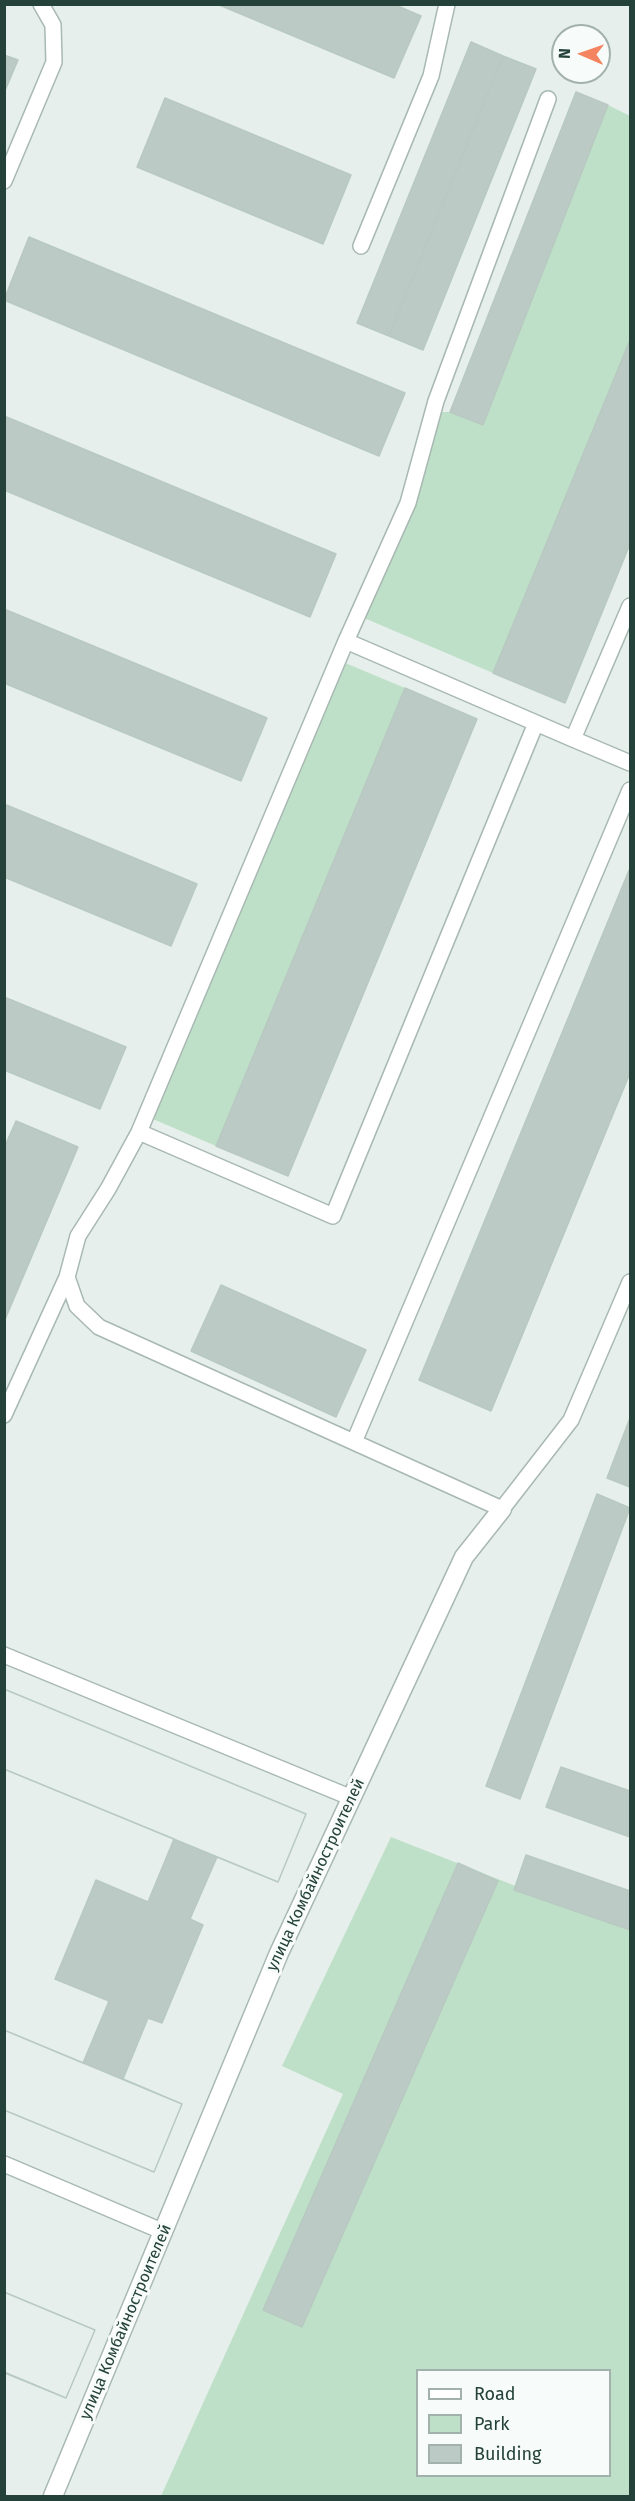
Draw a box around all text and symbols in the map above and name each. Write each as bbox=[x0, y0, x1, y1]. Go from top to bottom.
north arrow bbox=[551, 24, 611, 84]
text: N bbox=[555, 48, 574, 59]
street label: улица Комбайностроителей bbox=[263, 1776, 369, 1974]
street label: улица Комбайностроителей bbox=[76, 2221, 176, 2423]
legend bbox=[416, 2369, 611, 2477]
text: Road bbox=[474, 2383, 516, 2405]
text: Park bbox=[474, 2413, 509, 2435]
text: Building bbox=[474, 2443, 541, 2465]

